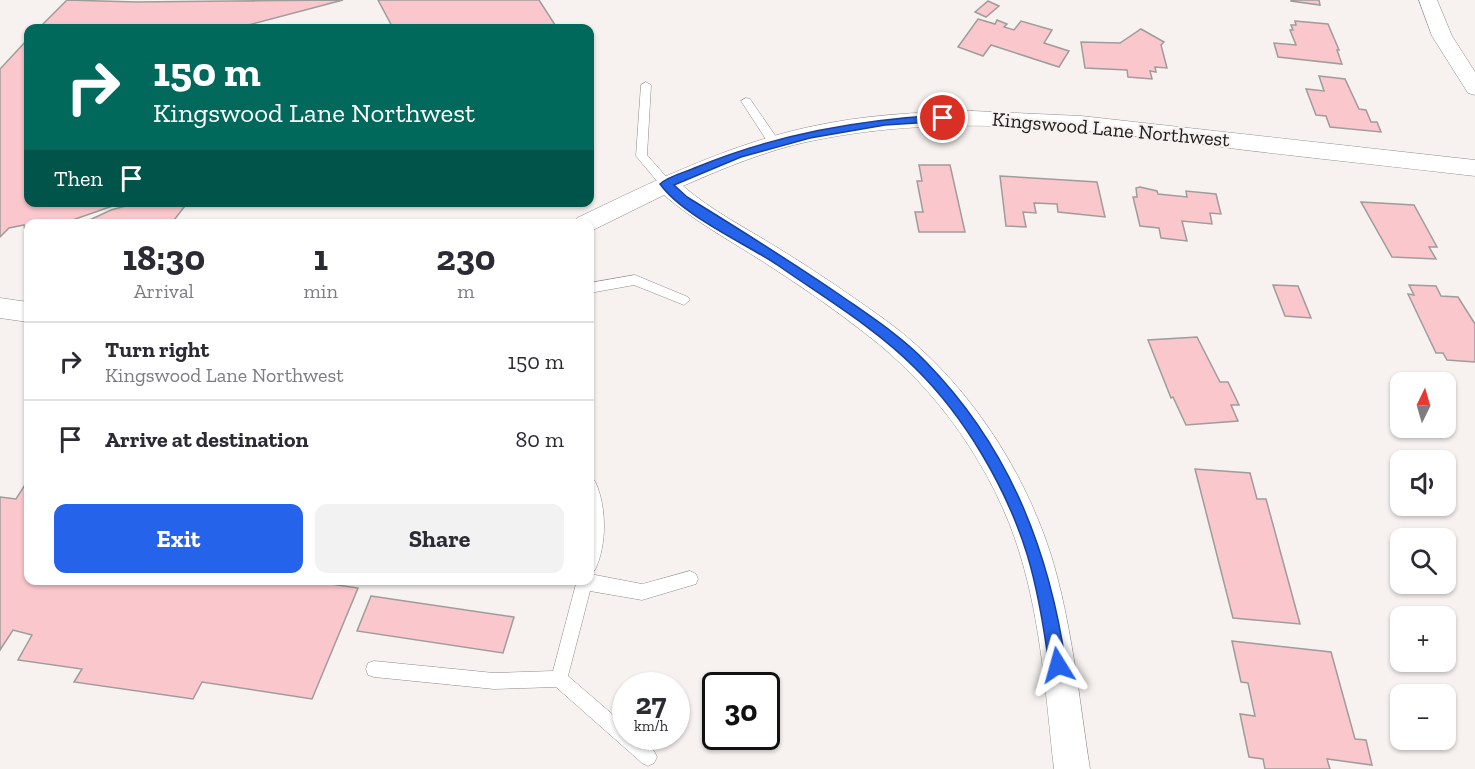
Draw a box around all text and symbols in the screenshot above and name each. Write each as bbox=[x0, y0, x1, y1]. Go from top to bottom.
text: 150 m bbox=[153, 46, 261, 97]
icon: right bbox=[54, 48, 132, 126]
pin bbox=[917, 92, 968, 143]
text: Kingswood Lane Northwest bbox=[153, 97, 475, 129]
icon: arrive bbox=[926, 101, 959, 134]
street label: Kingswood Lane Northwest bbox=[991, 107, 1231, 151]
icon: arrive bbox=[115, 162, 148, 195]
text: Then bbox=[54, 165, 103, 192]
text: 18:30 bbox=[122, 236, 205, 279]
text: 1 bbox=[313, 236, 328, 279]
text: 230 bbox=[436, 236, 496, 279]
text: Arrival bbox=[134, 279, 194, 303]
text: min bbox=[304, 279, 338, 303]
text: m bbox=[457, 279, 475, 303]
text: Turn right bbox=[105, 336, 209, 363]
icon: right bbox=[54, 345, 87, 378]
text: 150 m bbox=[508, 348, 564, 375]
text: Kingswood Lane Northwest bbox=[105, 363, 344, 387]
north arrow bbox=[1390, 372, 1456, 438]
map controls bbox=[1390, 372, 1456, 750]
icon: arrive bbox=[54, 423, 87, 456]
text: Arrive at destination bbox=[105, 426, 308, 453]
text: 80 m bbox=[516, 426, 564, 453]
button: sound bbox=[1390, 450, 1456, 516]
button: Exit bbox=[54, 504, 303, 573]
button: Share bbox=[315, 504, 564, 573]
button: search bbox=[1390, 528, 1456, 594]
button: + bbox=[1390, 606, 1456, 672]
position arrow bbox=[1026, 633, 1090, 697]
speed limit sign: 30 bbox=[702, 672, 780, 750]
button: − bbox=[1390, 684, 1456, 750]
text: 27 bbox=[636, 686, 666, 722]
text: km/h bbox=[634, 717, 668, 735]

